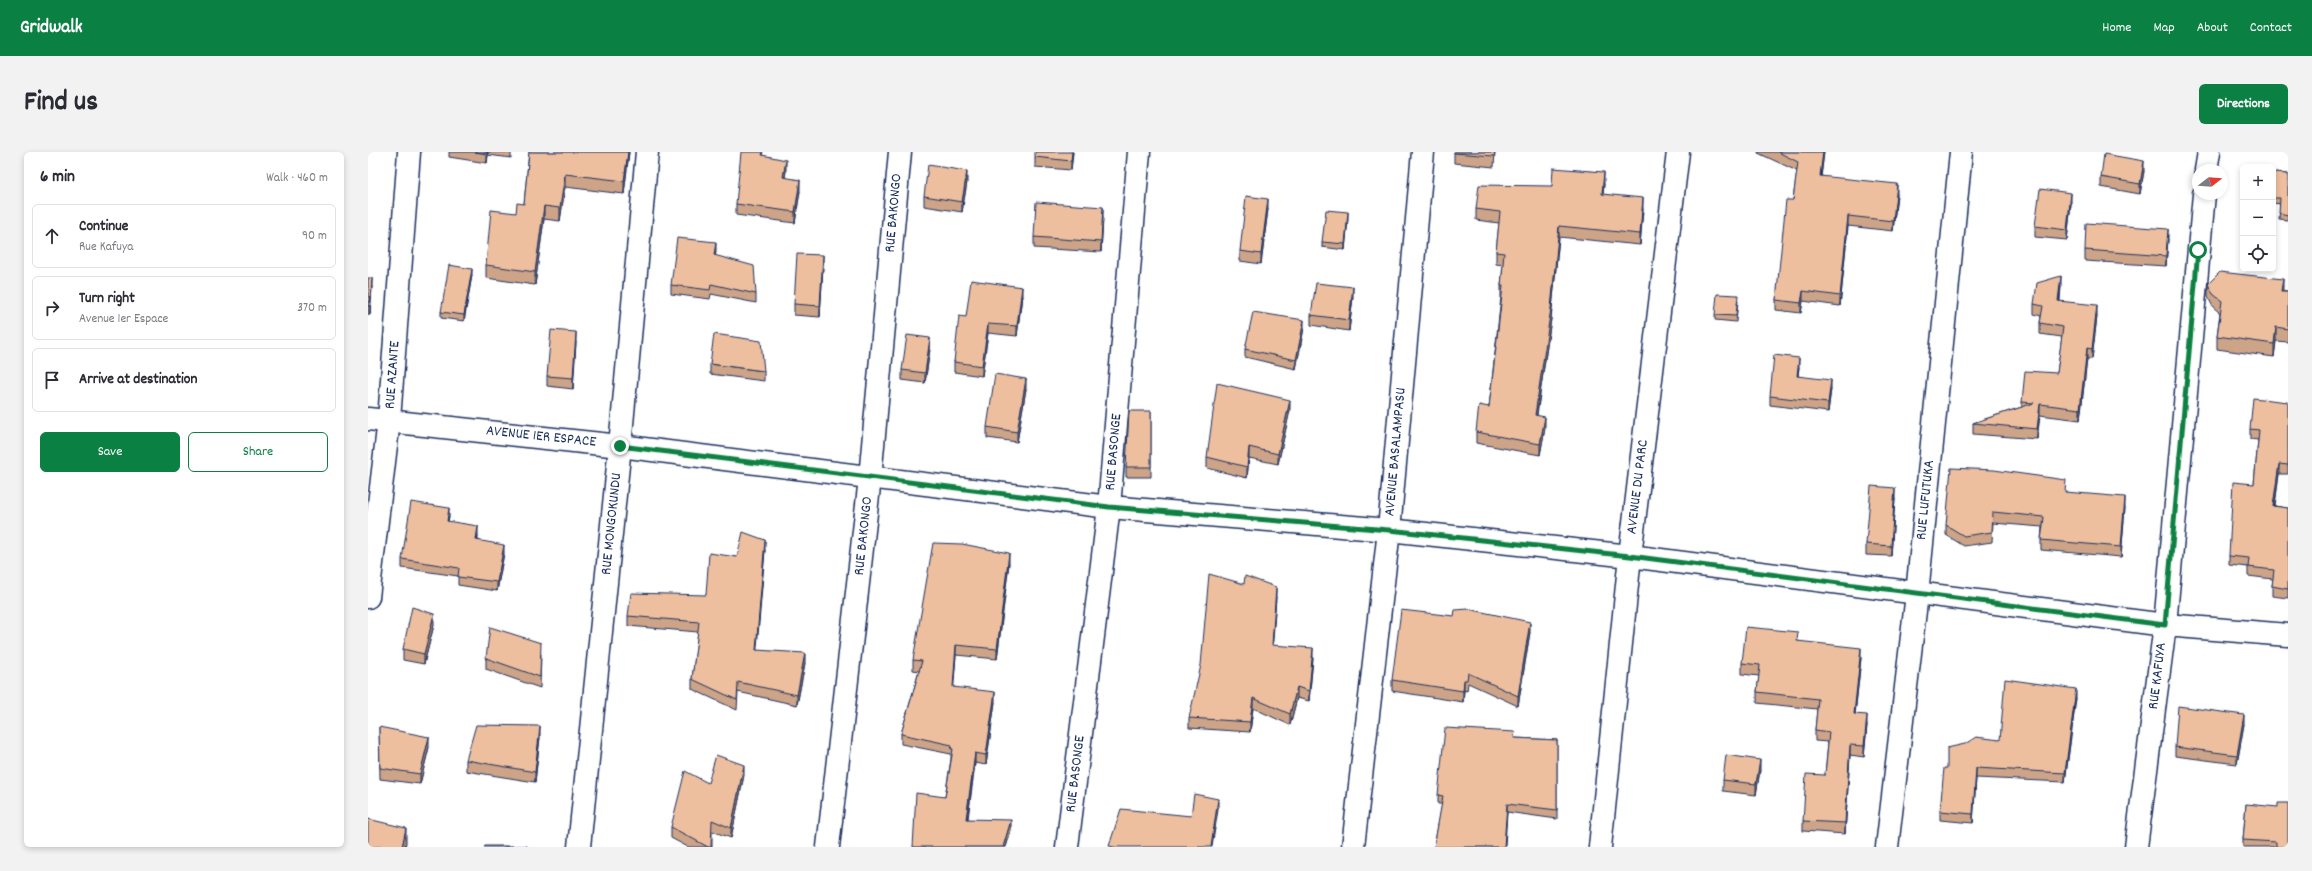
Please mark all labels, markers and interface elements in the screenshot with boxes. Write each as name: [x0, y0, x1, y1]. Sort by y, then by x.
text: Gridwalk: [20, 15, 83, 42]
text: Home: [2102, 18, 2131, 38]
text: Map: [2153, 18, 2175, 38]
text: About: [2197, 18, 2228, 38]
text: Contact: [2250, 18, 2292, 38]
text: Find us: [24, 84, 98, 124]
button: Directions: [2199, 84, 2288, 124]
north arrow: [2192, 164, 2228, 200]
map controls: [2240, 164, 2276, 272]
button: +: [2240, 164, 2276, 200]
text: 6 min: [40, 166, 75, 190]
text: Walk · 460 m: [266, 169, 328, 188]
street label: RUE BAKONGO: [880, 173, 908, 253]
button: −: [2240, 200, 2276, 236]
text: Continue: [79, 216, 128, 238]
icon: ahead: [41, 225, 63, 247]
text: 90 m: [302, 227, 327, 246]
button: locate: [2240, 236, 2276, 272]
text: Rue Kafuya: [79, 238, 133, 257]
route start: [2189, 241, 2207, 259]
text: Turn right: [79, 288, 135, 310]
icon: right: [41, 297, 63, 319]
text: 370 m: [297, 299, 327, 318]
text: Avenue 1er Espace: [79, 310, 168, 329]
street label: RUE AZANTE: [380, 340, 406, 410]
icon: arrive: [41, 369, 63, 391]
text: Arrive at destination: [79, 369, 197, 391]
street label: AVENUE BASALAMPASU: [1379, 387, 1413, 517]
street label: RUE BASONGE: [1100, 412, 1128, 491]
street label: AVENUE 1ER ESPACE: [485, 420, 597, 454]
button: Save: [40, 432, 180, 472]
button: Share: [188, 432, 328, 472]
route end: [611, 437, 629, 455]
street label: AVENUE DU PARC: [1621, 438, 1655, 536]
street label: RUE LUFUTUKA: [1911, 459, 1941, 541]
street label: RUE MONGOKUNDU: [596, 472, 628, 576]
street label: RUE BAKONGO: [849, 495, 879, 577]
street label: RUE KAFUYA: [2143, 641, 2173, 711]
street label: RUE BASONGE: [1060, 734, 1092, 814]

